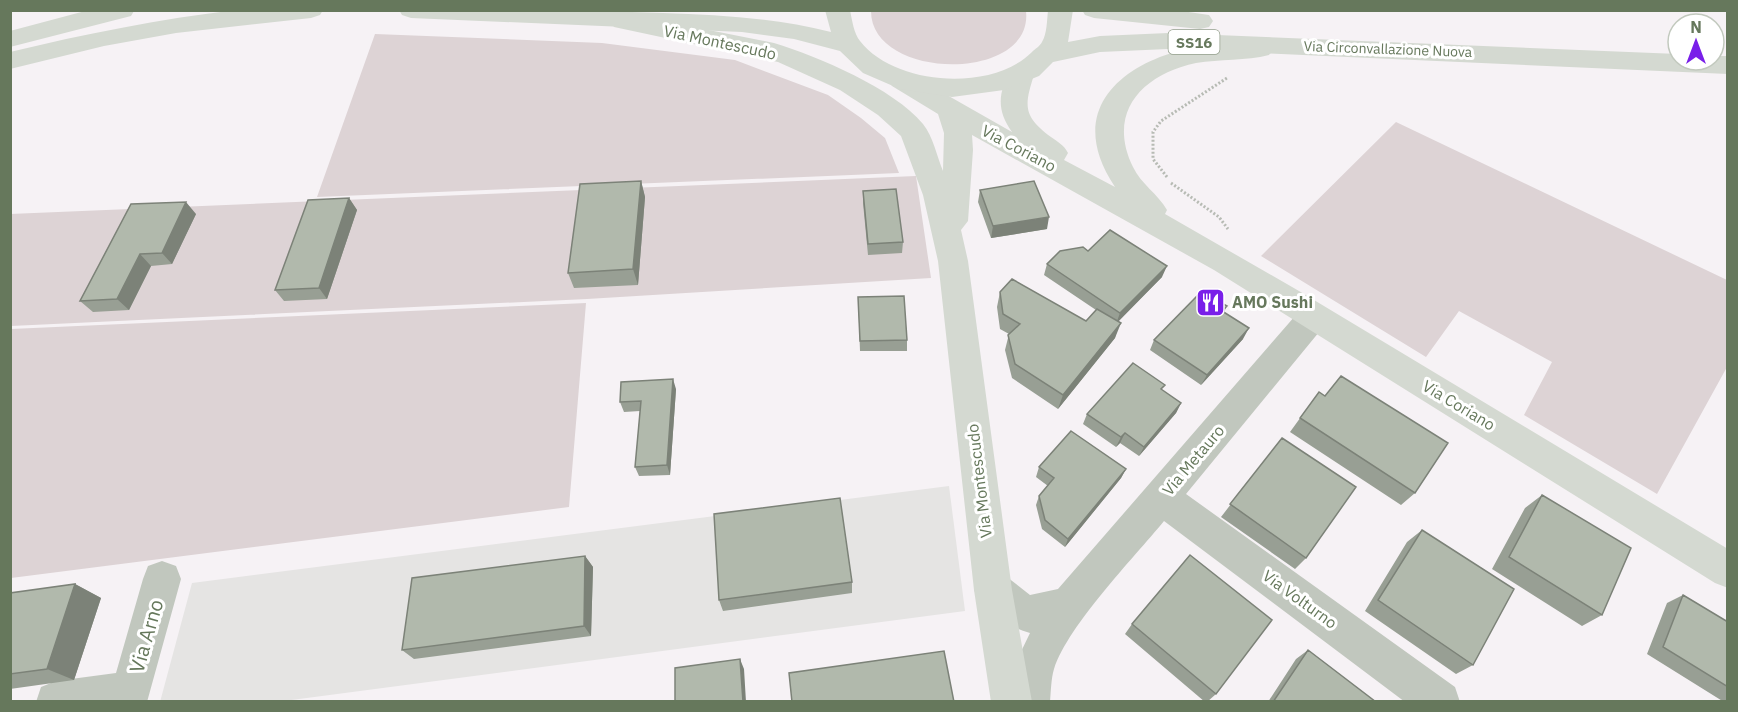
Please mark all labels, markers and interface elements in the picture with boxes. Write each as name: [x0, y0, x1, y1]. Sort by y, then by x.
north arrow: [1666, 12, 1726, 72]
text: N: [1690, 17, 1702, 37]
street label: Via Montescudo: [662, 20, 778, 64]
road number: SS16: [1168, 30, 1220, 54]
street label: Via Circonvallazione Nuova: [1303, 37, 1473, 61]
street label: Via Coriano: [978, 120, 1060, 176]
restaurant icon: AMO Sushi: [1195, 286, 1227, 318]
place label: AMO Sushi: [1232, 292, 1313, 312]
street label: Via Coriano: [1419, 375, 1499, 435]
street label: Via Metauro: [1158, 421, 1228, 499]
street label: Via Montescudo: [962, 423, 996, 539]
street label: Via Volturno: [1259, 565, 1341, 633]
street label: Via Arno: [123, 596, 169, 676]

